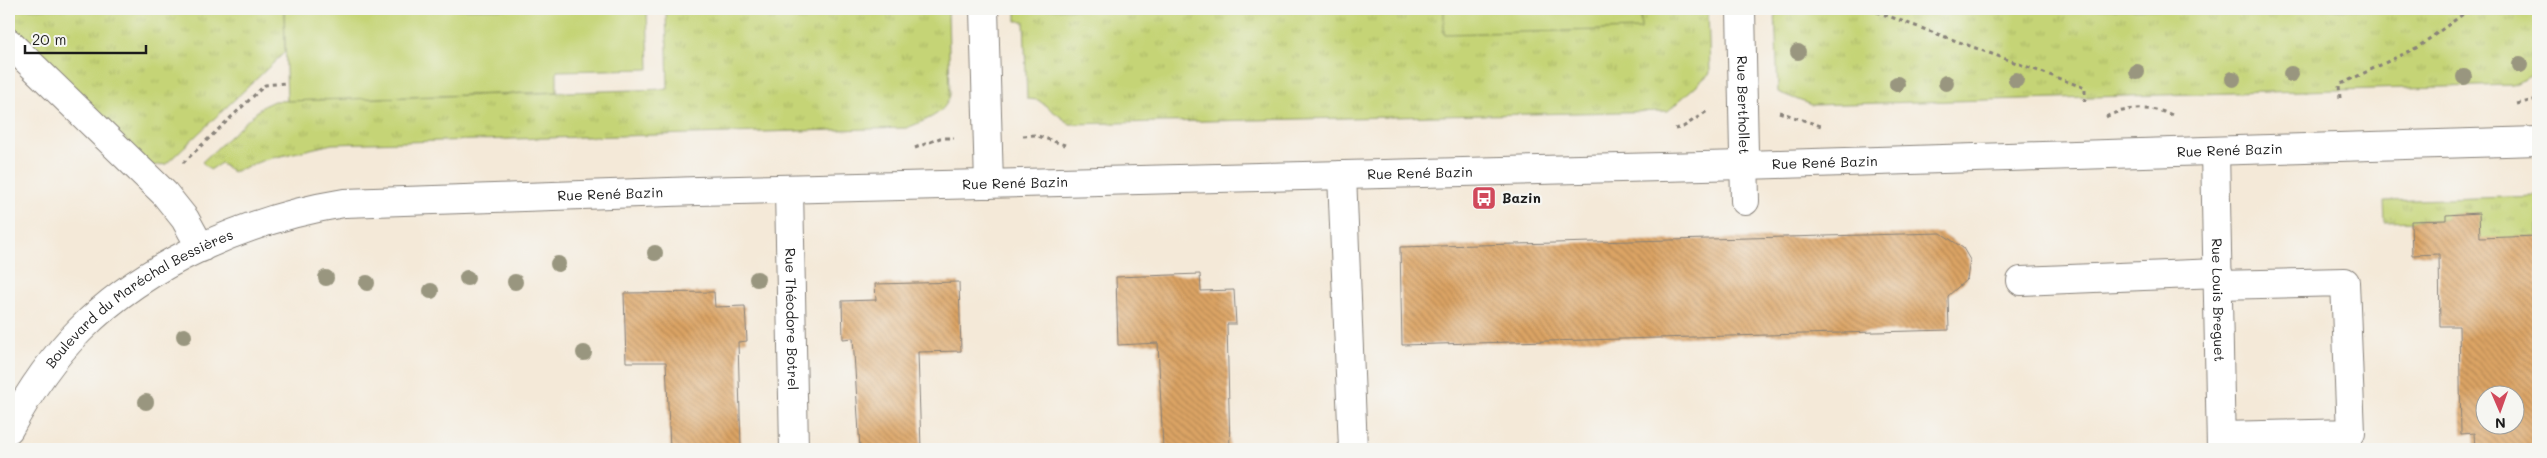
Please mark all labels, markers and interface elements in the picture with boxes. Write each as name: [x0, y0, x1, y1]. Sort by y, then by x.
scale bar: [25, 22, 146, 54]
text: 20 m: [32, 29, 66, 49]
street label: Rue Berthollet: [1733, 56, 1754, 154]
street label: Rue René Bazin: [2176, 139, 2283, 161]
street label: Rue René Bazin: [1772, 151, 1878, 173]
street label: Rue René Bazin: [1367, 162, 1473, 183]
street label: Rue René Bazin: [962, 172, 1068, 193]
street label: Rue René Bazin: [557, 182, 663, 205]
bus stop icon: Bazin: [1471, 185, 1497, 211]
place label: Bazin: [1502, 188, 1541, 207]
street label: Boulevard du Maréchal Bessières: [41, 224, 236, 372]
street label: Rue Louis Breguet: [2208, 238, 2229, 362]
street label: Rue Théodore Botrel: [781, 248, 803, 390]
north arrow: [2474, 386, 2524, 436]
text: N: [2495, 414, 2506, 433]

